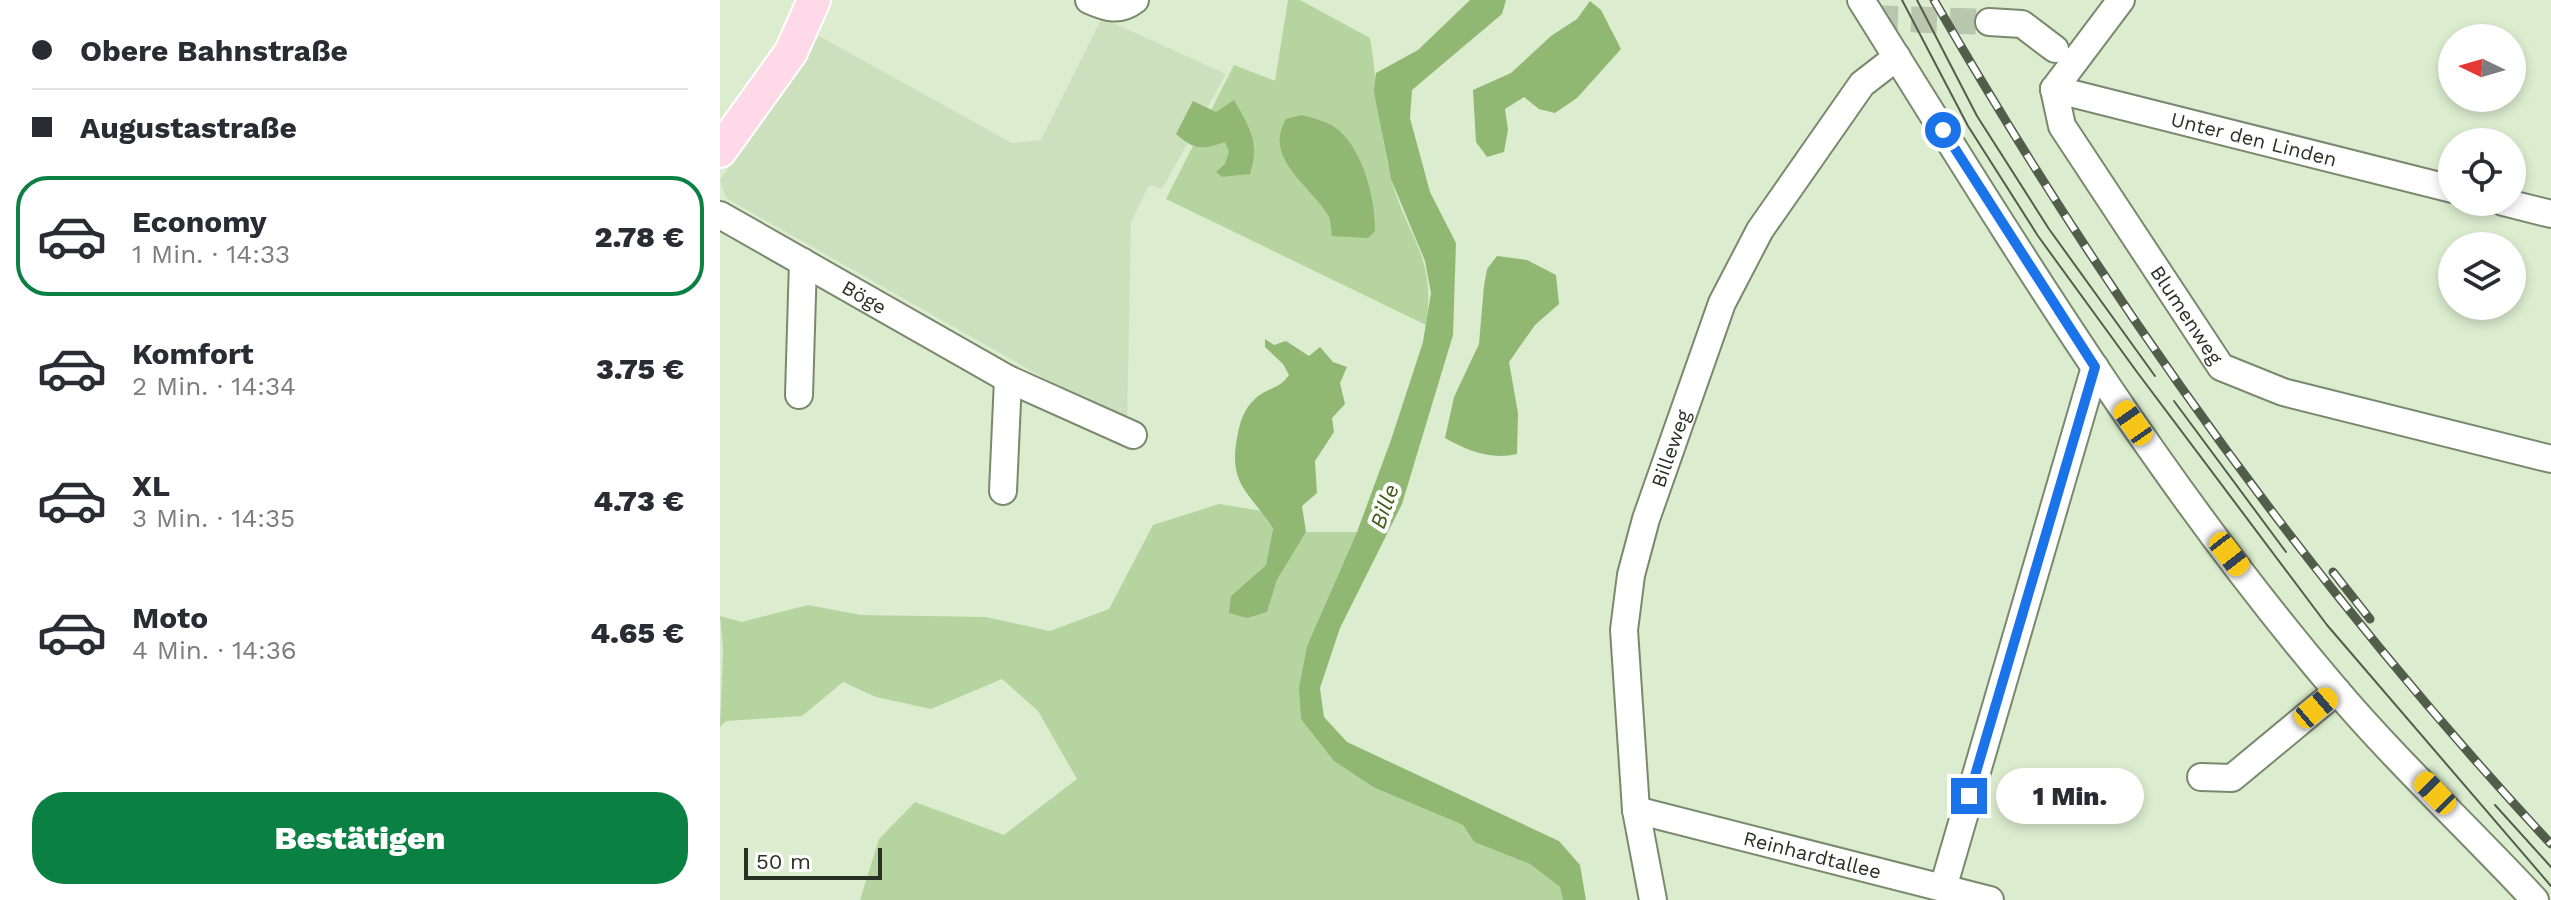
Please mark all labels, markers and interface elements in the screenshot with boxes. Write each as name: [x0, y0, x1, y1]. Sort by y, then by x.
north arrow: [2438, 24, 2526, 112]
map controls: [2438, 24, 2526, 320]
text: Obere Bahnstraße: [80, 33, 348, 68]
street label: Unter den Linden: [2168, 107, 2339, 172]
text: Augustastraße: [80, 110, 297, 145]
route start: [1925, 112, 1961, 148]
button: locate: [2438, 128, 2526, 216]
icon: car: [36, 200, 108, 272]
text: Economy: [132, 204, 267, 239]
text: 2.78 €: [595, 219, 684, 254]
button: layers: [2438, 232, 2526, 320]
text: 1 Min. · 14:33: [132, 239, 290, 269]
street label: Blumenweg: [2145, 261, 2228, 369]
street label: Böge: [838, 275, 891, 319]
icon: car: [36, 332, 108, 404]
text: Komfort: [132, 336, 254, 371]
text: 3.75 €: [596, 351, 684, 386]
text: 2 Min. · 14:34: [132, 371, 296, 401]
car: [2109, 396, 2157, 450]
street label: Billeweg: [1646, 406, 1696, 491]
icon: car: [36, 464, 108, 536]
text: XL: [132, 468, 170, 503]
water label: Bille: [1365, 480, 1404, 532]
text: 4.73 €: [593, 483, 684, 518]
text: 3 Min. · 14:35: [132, 503, 295, 533]
car: [2205, 528, 2253, 580]
icon: car: [36, 596, 108, 668]
text: Moto: [132, 600, 208, 635]
text: 4.65 €: [590, 615, 684, 650]
text: 4 Min. · 14:36: [132, 635, 297, 665]
car: [2290, 683, 2342, 733]
car: [2410, 767, 2460, 819]
callout: 1 Min.: [1997, 768, 2145, 824]
route end: [1951, 778, 1987, 814]
text: 1 Min.: [2033, 781, 2107, 811]
button: Bestätigen: [32, 792, 688, 884]
street label: Reinhardtallee: [1741, 826, 1884, 884]
scale bar: [744, 844, 882, 880]
text: 50 m: [756, 849, 811, 874]

